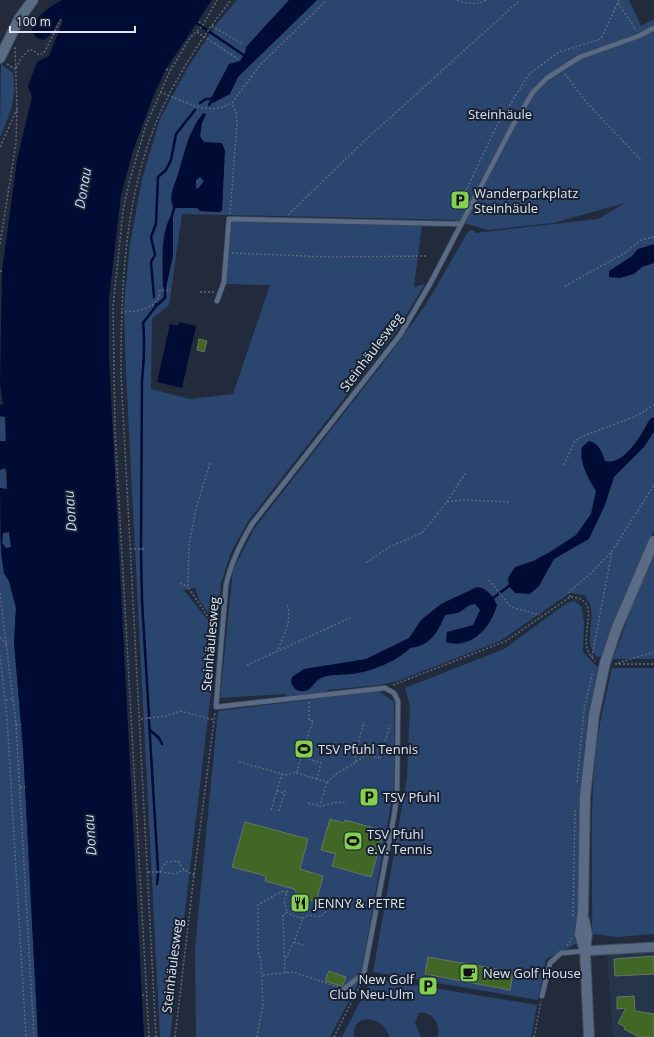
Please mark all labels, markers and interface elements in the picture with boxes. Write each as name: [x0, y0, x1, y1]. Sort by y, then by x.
scale bar: [10, 8, 135, 34]
text: 100 m: [16, 13, 51, 30]
park label: Steinhäule: [468, 105, 532, 123]
water label: Donau: [70, 166, 95, 210]
place label: Wanderparkplatz Steinhäule: [474, 184, 578, 217]
parking icon: Wanderparkplatz Steinhäule: [449, 189, 471, 211]
street label: Steinhäulesweg: [335, 309, 407, 395]
water label: Donau: [59, 490, 80, 532]
street label: Steinhäulesweg: [197, 596, 223, 692]
sports icon: TSV Pfuhl Tennis: [293, 738, 315, 760]
place label: TSV Pfuhl Tennis: [318, 740, 418, 758]
parking icon: TSV Pfuhl: [358, 786, 380, 808]
place label: TSV Pfuhl: [383, 788, 440, 806]
water label: Donau: [79, 814, 100, 856]
place label: TSV Pfuhl e.V. Tennis: [367, 825, 432, 858]
sports icon: TSV Pfuhl e.V. Tennis: [342, 830, 364, 852]
restaurant icon: JENNY & PETRE: [289, 892, 311, 914]
place label: JENNY & PETRE: [312, 894, 405, 912]
street label: Steinhäulesweg: [157, 918, 187, 1014]
cafe icon: New Golf House: [458, 962, 480, 984]
place label: New Golf House: [483, 964, 581, 982]
place label: New Golf Club Neu-Ulm: [329, 970, 415, 1003]
parking icon: New Golf Club Neu-Ulm: [417, 975, 439, 997]

